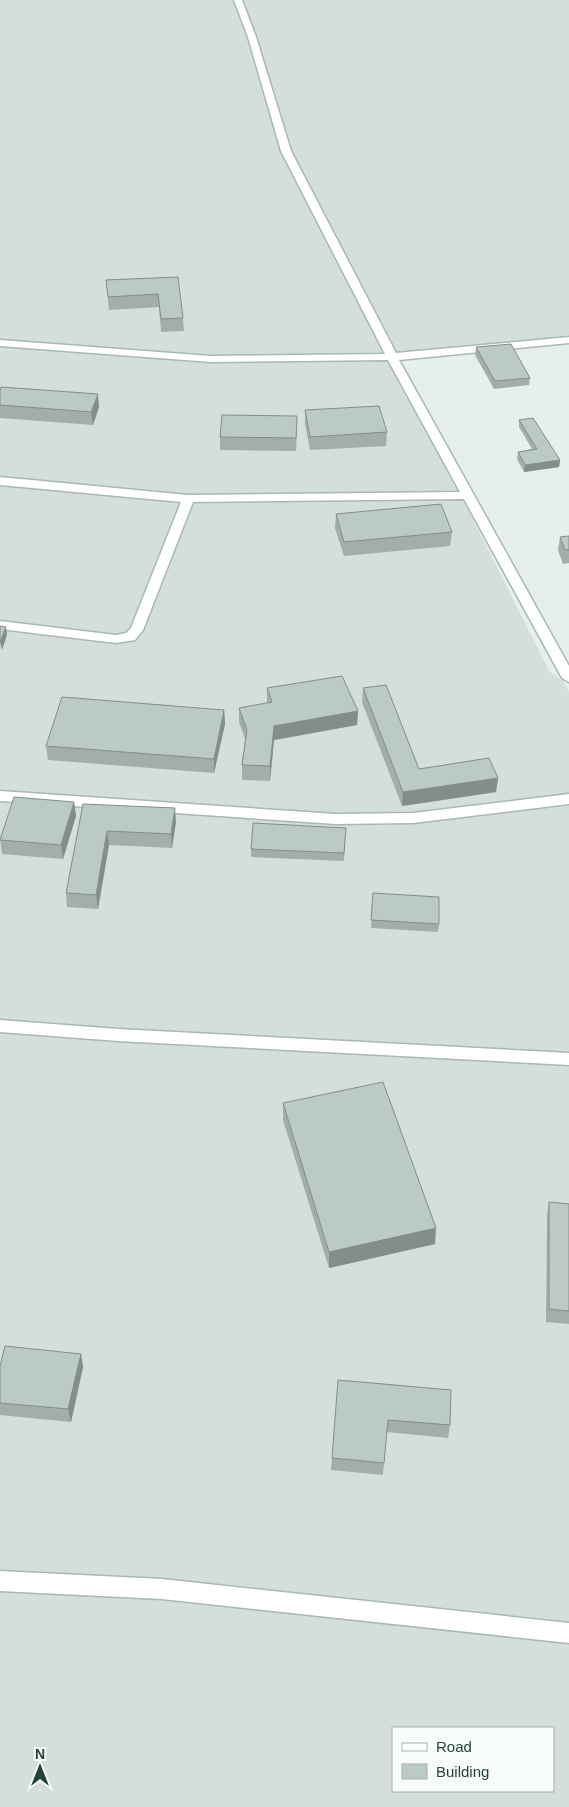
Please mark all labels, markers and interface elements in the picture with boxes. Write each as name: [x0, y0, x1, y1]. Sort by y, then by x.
legend: [392, 1727, 554, 1792]
text: Road: [436, 1738, 472, 1755]
north arrow: [15, 1742, 65, 1792]
text: N: [35, 1746, 45, 1762]
text: Building: [436, 1763, 489, 1780]

